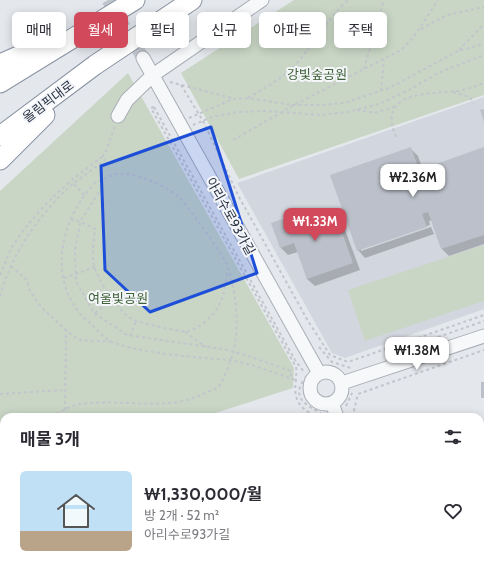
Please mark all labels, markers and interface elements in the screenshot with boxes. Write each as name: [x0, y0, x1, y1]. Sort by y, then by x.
chip: 매매: [12, 12, 66, 48]
chip: 월세: [74, 12, 128, 48]
chip: 필터: [136, 12, 189, 48]
chip: 신규: [197, 12, 251, 48]
chip: 아파트: [259, 12, 326, 48]
chip: 주택: [334, 12, 387, 48]
park label: 강빛숲공원: [287, 66, 347, 82]
street label: 올림픽대로: [19, 77, 77, 125]
pin: ₩2.36M: [380, 164, 446, 198]
text: ₩2.36M: [389, 169, 437, 185]
street label: 아리수로93가길: [203, 174, 259, 258]
pin: ₩1.33M: [282, 208, 348, 242]
text: ₩1.33M: [292, 213, 338, 229]
park label: 여울빛공원: [88, 290, 148, 306]
pin: ₩1.38M: [384, 337, 450, 371]
text: ₩1.38M: [394, 342, 440, 358]
icon: filters: [442, 426, 464, 448]
text: 매물 3개: [20, 429, 80, 449]
text: ₩1,330,000/월: [144, 484, 262, 504]
icon: home: [52, 487, 100, 535]
icon: heart: [442, 500, 464, 522]
text: 방 2개 · 52 m²: [144, 507, 219, 523]
text: 아리수로93가길: [144, 526, 230, 542]

